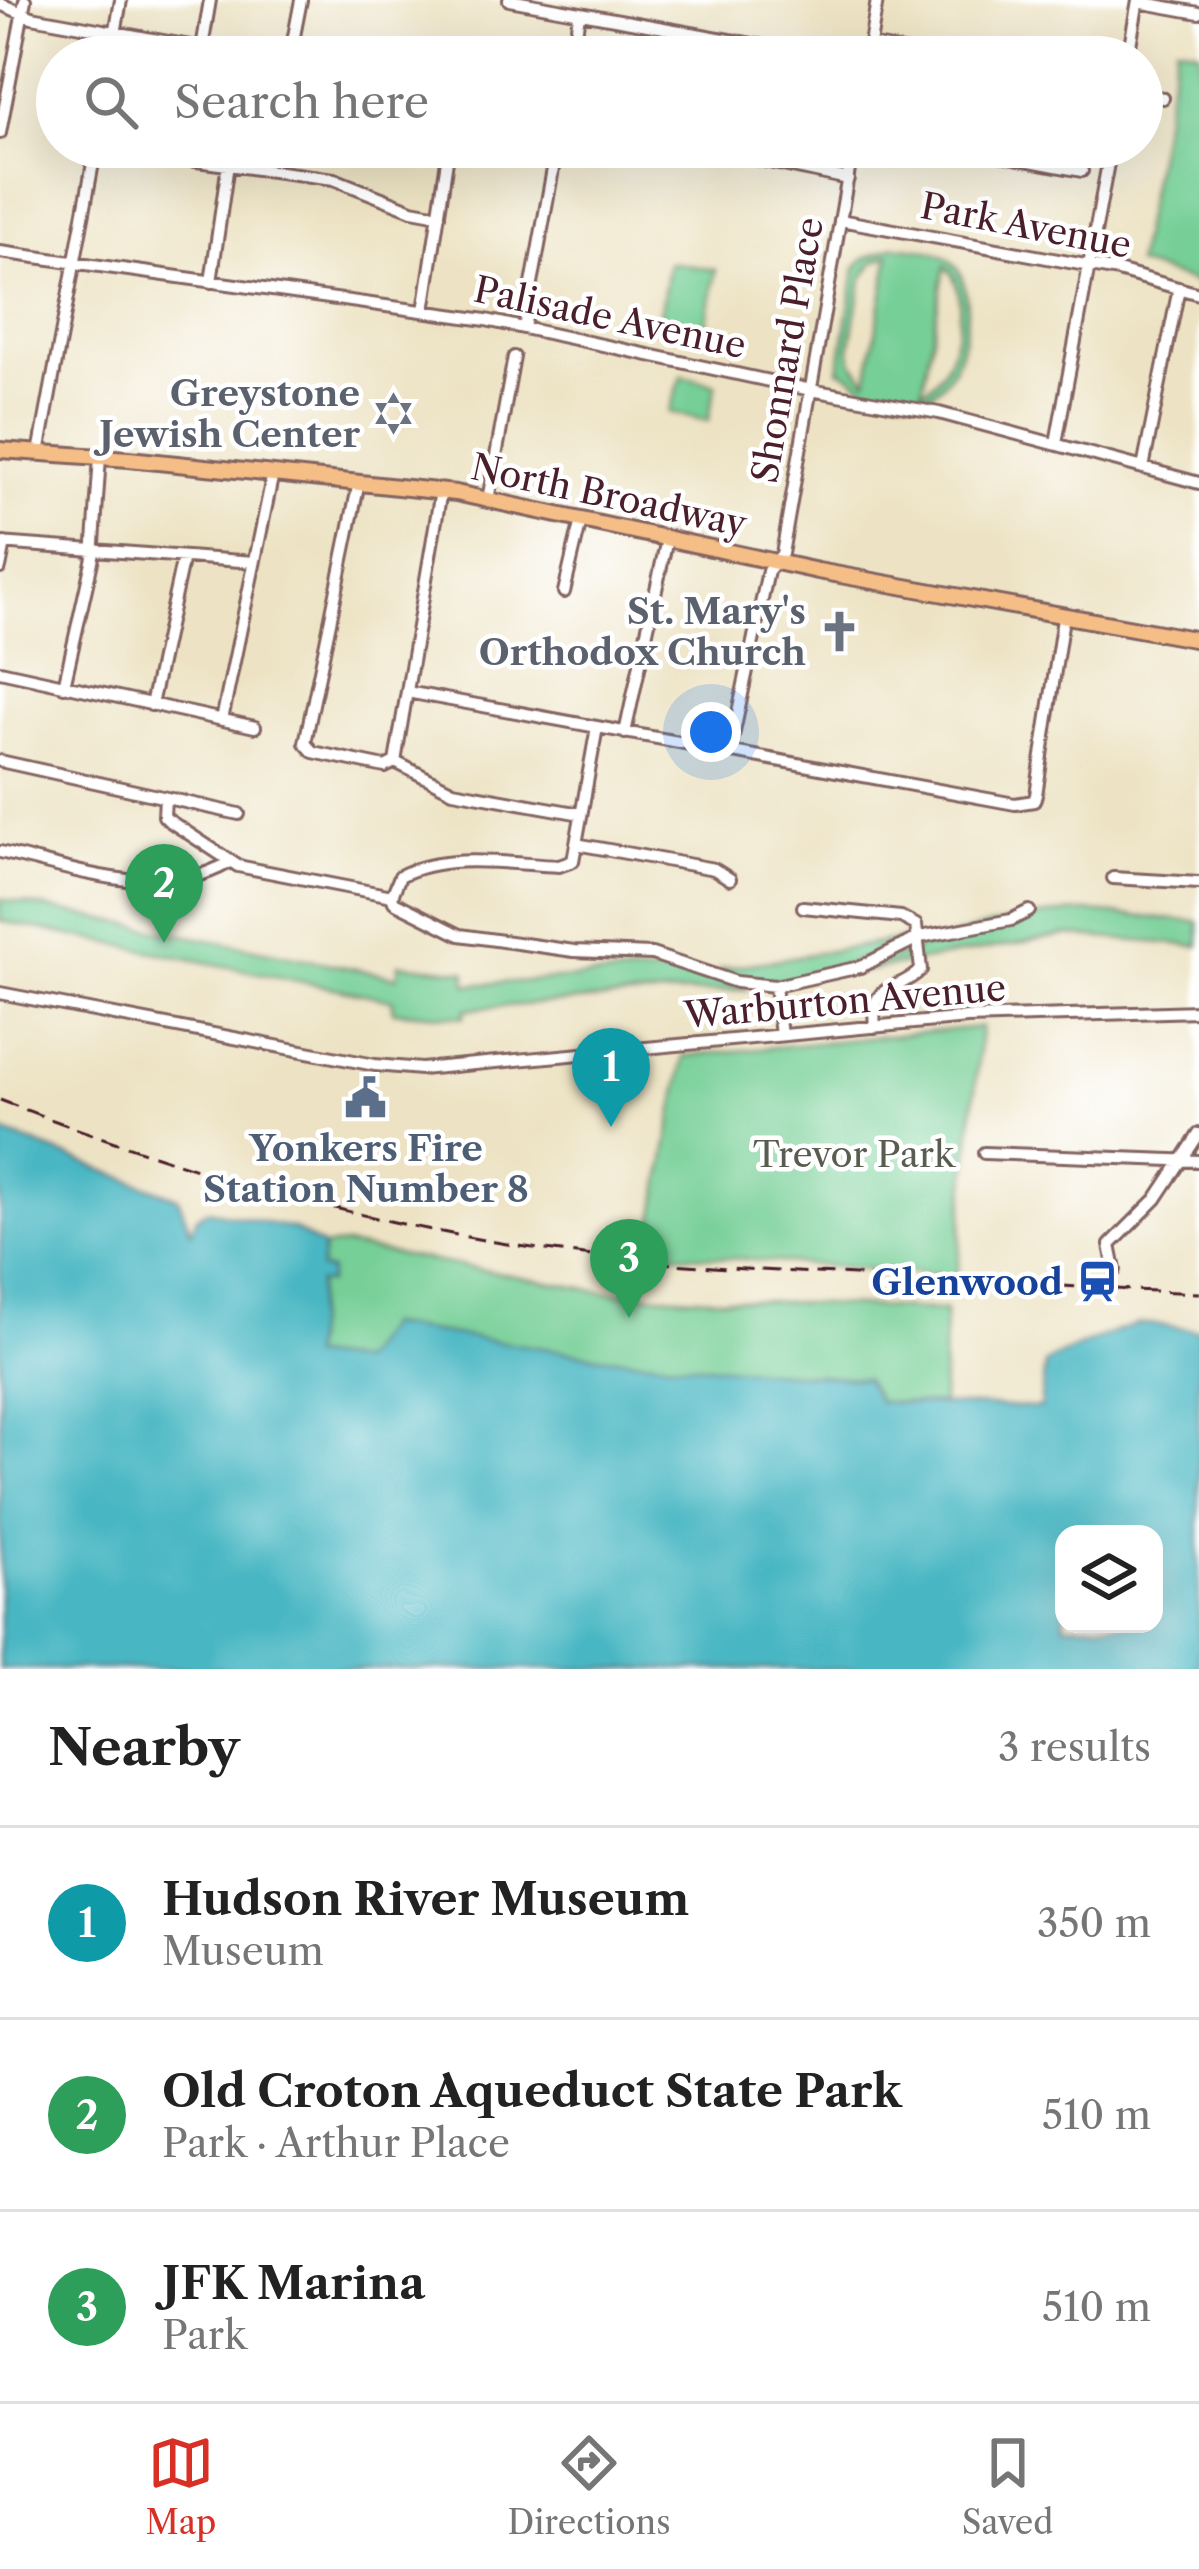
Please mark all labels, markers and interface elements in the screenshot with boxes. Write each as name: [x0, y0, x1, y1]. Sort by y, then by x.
search box: [36, 36, 1163, 168]
icon: search: [78, 69, 144, 135]
text: Search here: [174, 74, 429, 130]
street label: Park Avenue: [917, 183, 1135, 267]
street label: Shonnard Place: [742, 214, 832, 486]
street label: Palisade Avenue: [470, 267, 750, 367]
place label: Greystone Jewish Center: [93, 371, 360, 456]
synagogue icon: Greystone Jewish Center: [371, 391, 417, 437]
street label: North Broadway: [467, 444, 752, 546]
place label: St. Mary's Orthodox Church: [479, 589, 806, 674]
church icon: St. Mary's Orthodox Church: [817, 609, 863, 655]
your location: [681, 702, 741, 762]
pin: 2: [125, 844, 203, 943]
street label: Warburton Avenue: [681, 965, 1008, 1037]
pin: 1: [572, 1028, 650, 1127]
public building icon: Yonkers Fire Station Number 8: [343, 1075, 389, 1121]
place label: Yonkers Fire Station Number 8: [203, 1126, 529, 1211]
park label: Trevor Park: [753, 1132, 957, 1176]
pin: 3: [590, 1219, 668, 1318]
station icon: Glenwood: [1074, 1259, 1120, 1305]
place label: Glenwood: [871, 1260, 1063, 1304]
map controls: [1055, 1525, 1163, 1633]
button: layers: [1055, 1525, 1163, 1633]
text: Nearby: [48, 1716, 240, 1778]
text: 3 results: [998, 1723, 1151, 1771]
text: Hudson River Museum: [162, 1871, 689, 1927]
text: 1: [78, 1899, 96, 1947]
text: 350 m: [1037, 1899, 1151, 1947]
text: Museum: [162, 1927, 324, 1975]
text: Old Croton Aqueduct State Park: [162, 2063, 902, 2119]
text: 2: [75, 2091, 99, 2139]
text: 510 m: [1042, 2091, 1151, 2139]
text: Park · Arthur Place: [162, 2119, 510, 2167]
text: JFK Marina: [162, 2255, 425, 2311]
text: 3: [76, 2283, 98, 2331]
text: 510 m: [1042, 2283, 1151, 2331]
text: Park: [162, 2311, 247, 2359]
tab: Map: [146, 2430, 216, 2543]
tab: Directions: [508, 2430, 671, 2543]
tab: Saved: [962, 2430, 1053, 2543]

